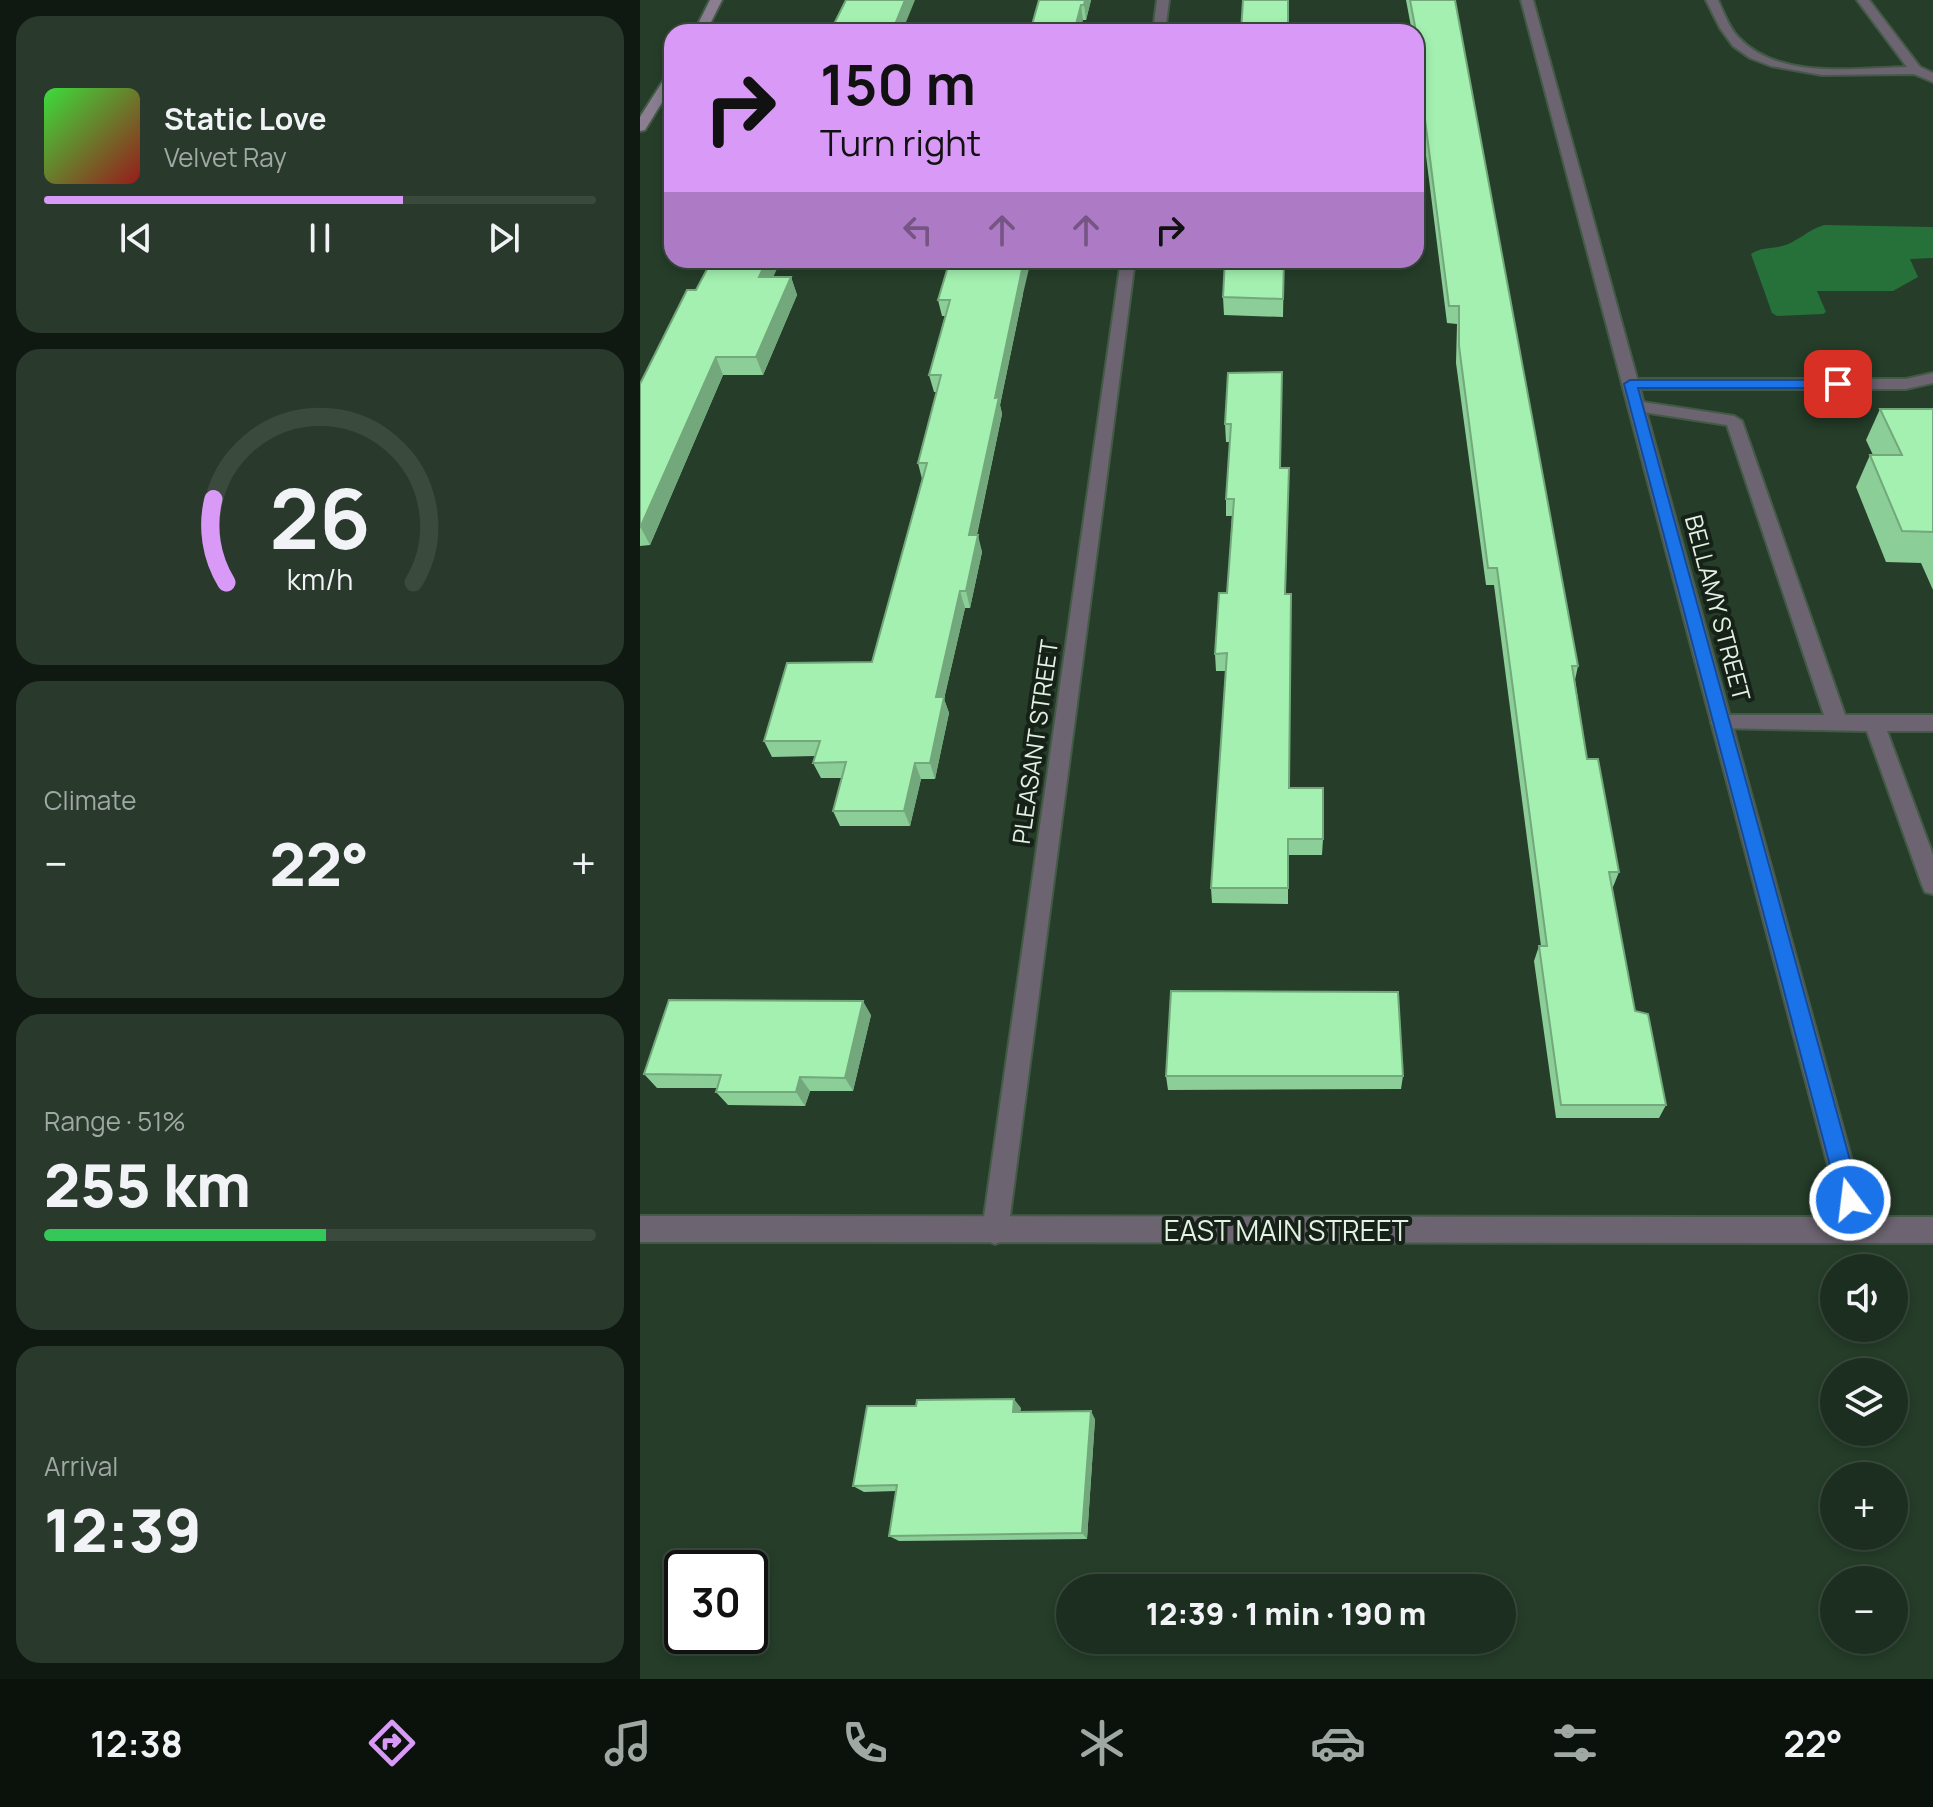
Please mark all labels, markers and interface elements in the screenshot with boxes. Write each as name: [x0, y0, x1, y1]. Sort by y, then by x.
text: 150 m: [820, 45, 976, 122]
icon: right: [688, 56, 792, 160]
text: Static Love: [164, 98, 327, 139]
text: Turn right: [820, 118, 981, 167]
text: Velvet Ray: [164, 139, 287, 175]
icon: left: [896, 208, 940, 252]
icon: ahead: [980, 208, 1024, 252]
icon: ahead: [1064, 208, 1108, 252]
icon: right: [1148, 208, 1192, 252]
icon: previous: [114, 216, 158, 260]
icon: pause: [298, 216, 342, 260]
icon: next: [482, 216, 526, 260]
pin: [1804, 350, 1872, 418]
icon: arrive: [1816, 362, 1860, 406]
text: 26: [269, 459, 371, 573]
street label: BELLAMY STREET: [1678, 511, 1759, 705]
text: km/h: [287, 560, 353, 599]
street label: PLEASANT STREET: [1004, 637, 1065, 846]
text: Climate: [44, 782, 136, 818]
text: 22°: [269, 822, 369, 904]
text: −: [44, 833, 68, 893]
text: +: [571, 833, 596, 893]
text: Range · 51%: [44, 1103, 186, 1139]
text: 255 km: [44, 1143, 251, 1225]
position arrow: [1808, 1158, 1892, 1242]
street label: EAST MAIN STREET: [1164, 1211, 1409, 1249]
map controls: [1820, 1254, 1908, 1654]
button: sound: [1820, 1254, 1908, 1342]
button: layers: [1820, 1358, 1908, 1446]
text: Arrival: [44, 1448, 118, 1484]
button: +: [1820, 1462, 1908, 1550]
text: 12:39: [44, 1488, 202, 1570]
speed limit sign: 30: [664, 1550, 768, 1654]
button: −: [1820, 1566, 1908, 1654]
text: 12:39 · 1 min · 190 m: [1146, 1593, 1426, 1634]
icon: directions: [364, 1715, 420, 1771]
icon: music: [600, 1715, 656, 1771]
icon: phone: [837, 1715, 893, 1771]
icon: climate: [1074, 1715, 1130, 1771]
icon: car: [1310, 1715, 1366, 1771]
icon: filters: [1547, 1715, 1603, 1771]
text: 12:38: [90, 1719, 183, 1768]
text: 22°: [1784, 1719, 1843, 1768]

